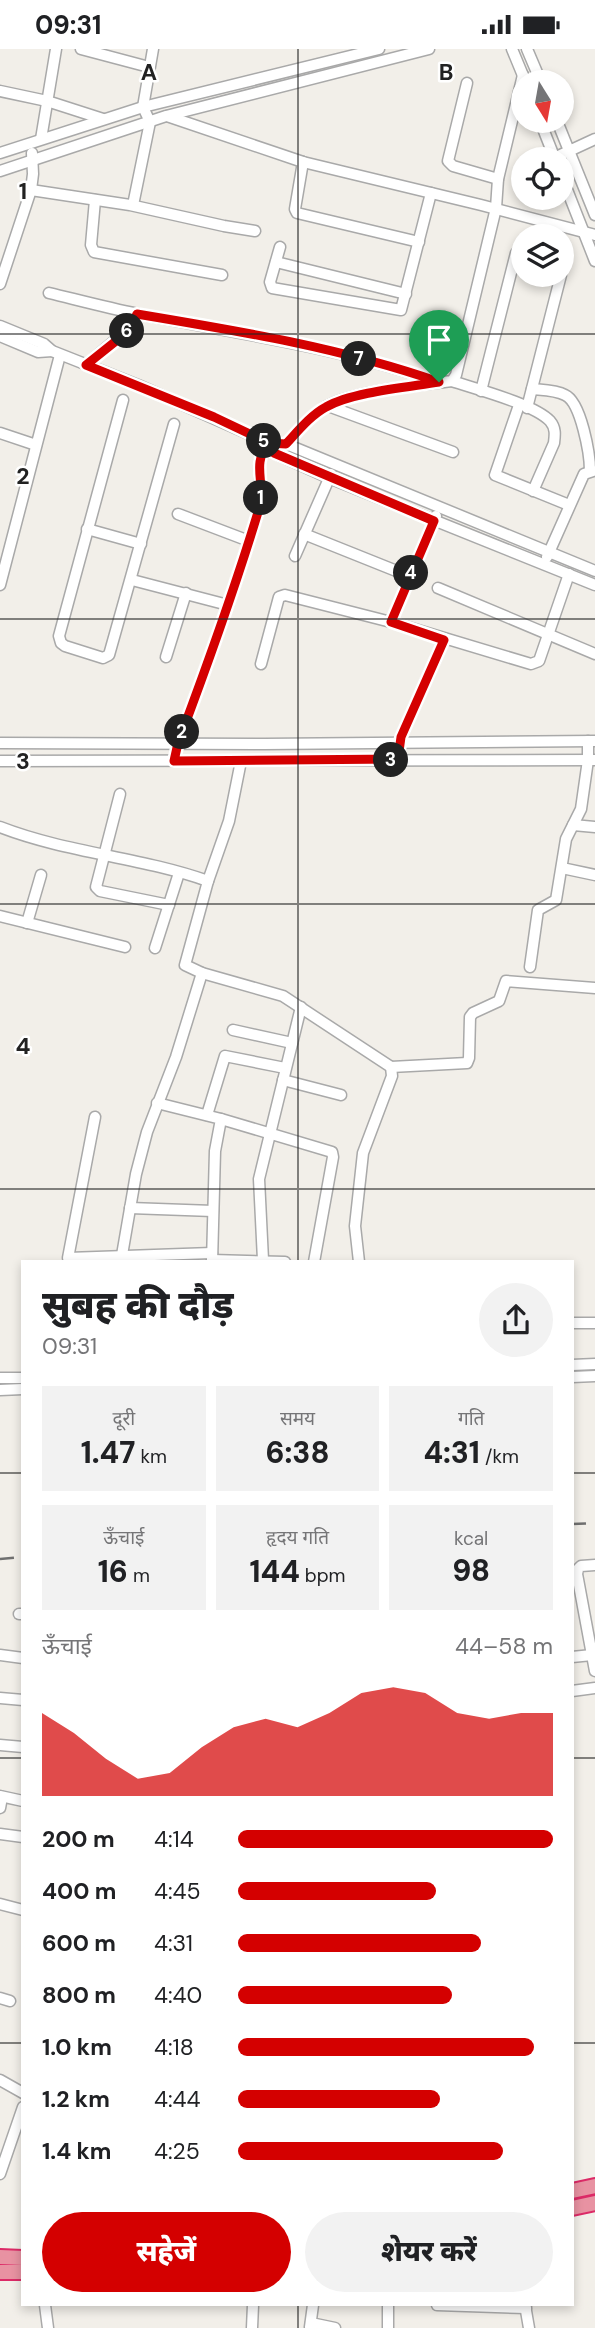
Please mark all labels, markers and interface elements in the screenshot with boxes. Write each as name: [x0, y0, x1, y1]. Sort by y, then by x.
text: 09:31: [35, 8, 101, 42]
text: A: [141, 57, 157, 87]
text: B: [439, 57, 453, 87]
north arrow: [511, 70, 574, 133]
map controls: [511, 70, 574, 287]
button: locate: [511, 147, 574, 210]
text: 1: [19, 176, 27, 206]
button: layers: [511, 224, 574, 287]
pin: [409, 310, 469, 382]
pin: 6: [110, 313, 144, 349]
text: 6: [120, 318, 133, 343]
icon: arrive: [420, 321, 458, 359]
pin: 7: [342, 341, 376, 377]
text: 7: [353, 346, 364, 371]
pin: 5: [246, 423, 282, 459]
text: 5: [258, 428, 269, 453]
text: 2: [16, 461, 30, 491]
pin: 1: [244, 481, 278, 515]
text: 1: [257, 485, 264, 510]
pin: 4: [394, 555, 428, 591]
text: 4: [404, 560, 417, 585]
pin: 2: [164, 715, 200, 749]
text: 2: [176, 719, 187, 744]
pin: 3: [374, 743, 408, 777]
text: 3: [16, 746, 30, 776]
text: 3: [385, 747, 396, 772]
text: 4: [16, 1031, 31, 1061]
text: सुबह की दौड़: [42, 1280, 234, 1330]
button: share: [479, 1283, 553, 1357]
text: 09:31: [42, 1331, 97, 1361]
text: दूरी: [112, 1406, 135, 1431]
text: समय: [280, 1406, 315, 1431]
text: गति: [458, 1406, 484, 1431]
text: 1.47: [81, 1433, 135, 1472]
text: 6:38: [265, 1433, 330, 1472]
text: 4:31: [423, 1433, 480, 1472]
text: km: [135, 1444, 167, 1469]
text: /km: [480, 1444, 519, 1469]
text: ऊँचाई: [103, 1525, 144, 1550]
text: हृदय गति: [266, 1525, 329, 1550]
text: kcal: [454, 1526, 488, 1551]
text: 98: [452, 1551, 490, 1590]
text: 16: [98, 1552, 128, 1591]
text: 144: [249, 1552, 300, 1591]
text: m: [128, 1563, 150, 1588]
text: bpm: [300, 1563, 346, 1588]
text: ऊँचाई: [42, 1631, 92, 1661]
text: 44–58 m: [455, 1631, 553, 1661]
text: 200 m: [42, 1824, 115, 1854]
text: 4:14: [154, 1824, 194, 1854]
text: 400 m: [42, 1876, 116, 1906]
text: 4:45: [154, 1876, 201, 1906]
text: 600 m: [42, 1928, 116, 1958]
text: 4:31: [154, 1928, 193, 1958]
text: 800 m: [42, 1980, 116, 2010]
text: 4:40: [154, 1980, 202, 2010]
text: 1.0 km: [42, 2032, 112, 2062]
text: 4:18: [154, 2032, 194, 2062]
text: 1.2 km: [42, 2084, 110, 2114]
text: 4:44: [154, 2084, 201, 2114]
text: 1.4 km: [42, 2136, 111, 2166]
text: 4:25: [154, 2136, 200, 2166]
button: सहेजें: [42, 2212, 291, 2292]
button: शेयर करें: [305, 2212, 553, 2292]

